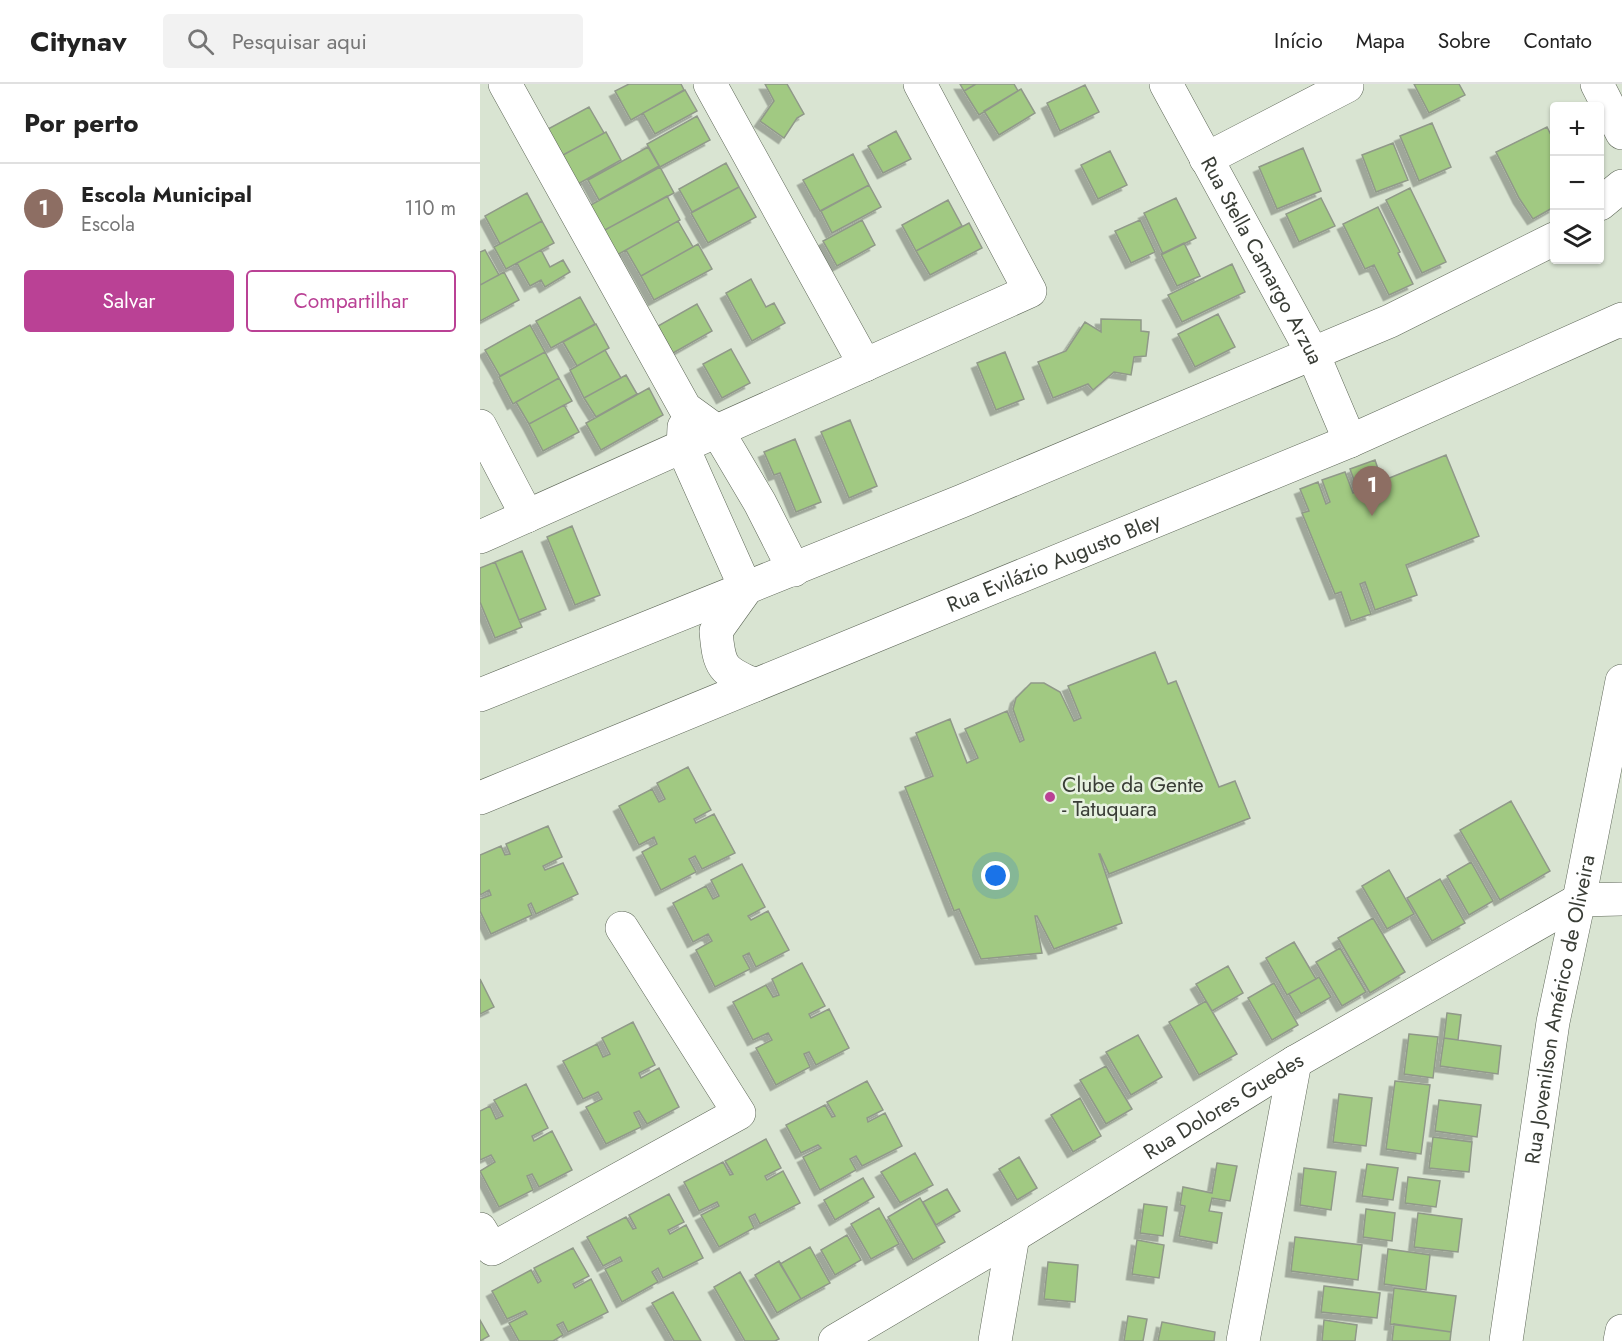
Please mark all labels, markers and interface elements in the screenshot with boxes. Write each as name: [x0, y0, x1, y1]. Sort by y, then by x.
search box: [163, 14, 583, 68]
text: Citynav: [30, 21, 127, 62]
icon: search: [184, 25, 217, 58]
text: Pesquisar aqui: [232, 25, 367, 57]
text: Início: [1274, 26, 1323, 56]
text: Mapa: [1356, 26, 1405, 56]
text: Sobre: [1438, 26, 1490, 56]
text: Contato: [1523, 26, 1592, 56]
map controls: [1550, 102, 1604, 264]
button: +: [1550, 102, 1604, 156]
text: Por perto: [24, 104, 138, 142]
street label: Rua Stella Camargo Arzua: [1193, 151, 1331, 369]
button: −: [1550, 156, 1604, 210]
text: Escola Municipal: [81, 178, 252, 210]
text: 1: [38, 194, 49, 223]
text: 110 m: [404, 194, 456, 223]
text: Escola: [81, 210, 135, 239]
button: layers: [1550, 210, 1604, 264]
button: Salvar: [24, 270, 234, 332]
button: Compartilhar: [246, 270, 456, 332]
pin: 1: [1352, 466, 1392, 516]
street label: Rua Evilázio Augusto Bley: [942, 505, 1166, 620]
place label: Clube da Gente - Tatuquara: [1062, 770, 1204, 824]
marker: Clube da Gente - Tatuquara: [1043, 790, 1057, 804]
street label: Rua Jovenilson Américo de Oliveira: [1517, 852, 1603, 1166]
your location: [981, 861, 1010, 890]
street label: Rua Dolores Guedes: [1138, 1045, 1309, 1167]

